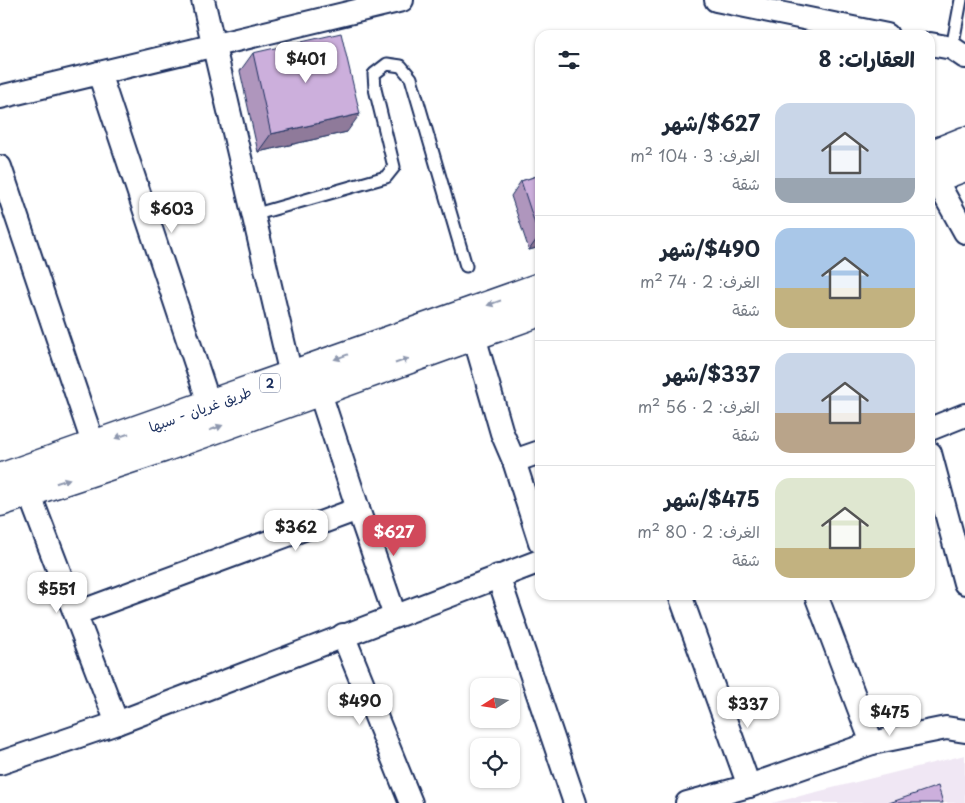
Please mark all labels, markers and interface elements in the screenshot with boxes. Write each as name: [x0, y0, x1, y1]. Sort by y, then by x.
pin: $401: [276, 42, 336, 84]
text: العقارات: 8: [819, 42, 915, 74]
text: $401: [286, 46, 326, 70]
icon: filters: [555, 46, 583, 74]
text: $627/شهر: [663, 106, 760, 138]
icon: home: [815, 123, 875, 183]
text: الغرف: 3 · 104 m²: [630, 143, 760, 167]
text: شقة: [732, 171, 760, 195]
pin: $603: [142, 192, 202, 234]
text: $603: [150, 196, 194, 220]
text: $490/شهر: [661, 232, 760, 264]
icon: home: [815, 248, 875, 308]
text: الغرف: 2 · 74 m²: [640, 269, 760, 293]
text: شقة: [732, 297, 760, 321]
one-way arrow: [486, 299, 501, 307]
one-way arrow: [333, 354, 348, 362]
one-way arrow: [395, 357, 410, 365]
text: $337/شهر: [664, 357, 760, 389]
road number: 2: [260, 373, 280, 392]
icon: home: [815, 373, 875, 433]
street label: طريق غريان - سبها: [146, 381, 254, 437]
text: الغرف: 2 · 56 m²: [638, 394, 760, 418]
text: شقة: [732, 422, 760, 446]
one-way arrow: [209, 424, 224, 431]
one-way arrow: [114, 432, 129, 440]
one-way arrow: [56, 477, 71, 485]
text: $475/شهر: [664, 482, 760, 514]
icon: home: [815, 498, 875, 558]
pin: $362: [266, 510, 326, 552]
text: $362: [275, 514, 317, 538]
pin: $627: [364, 514, 424, 557]
text: $627: [374, 519, 414, 543]
text: الغرف: 2 · 80 m²: [637, 519, 760, 543]
text: شقة: [732, 547, 760, 571]
pin: $551: [27, 572, 87, 614]
text: $551: [38, 576, 76, 600]
north arrow: [470, 678, 520, 728]
map controls: [470, 678, 520, 788]
pin: $490: [330, 684, 390, 726]
pin: $337: [718, 686, 778, 729]
text: $490: [339, 688, 381, 712]
text: $337: [728, 691, 768, 715]
pin: $475: [860, 694, 920, 737]
text: $475: [870, 699, 910, 723]
button: locate: [470, 738, 520, 788]

